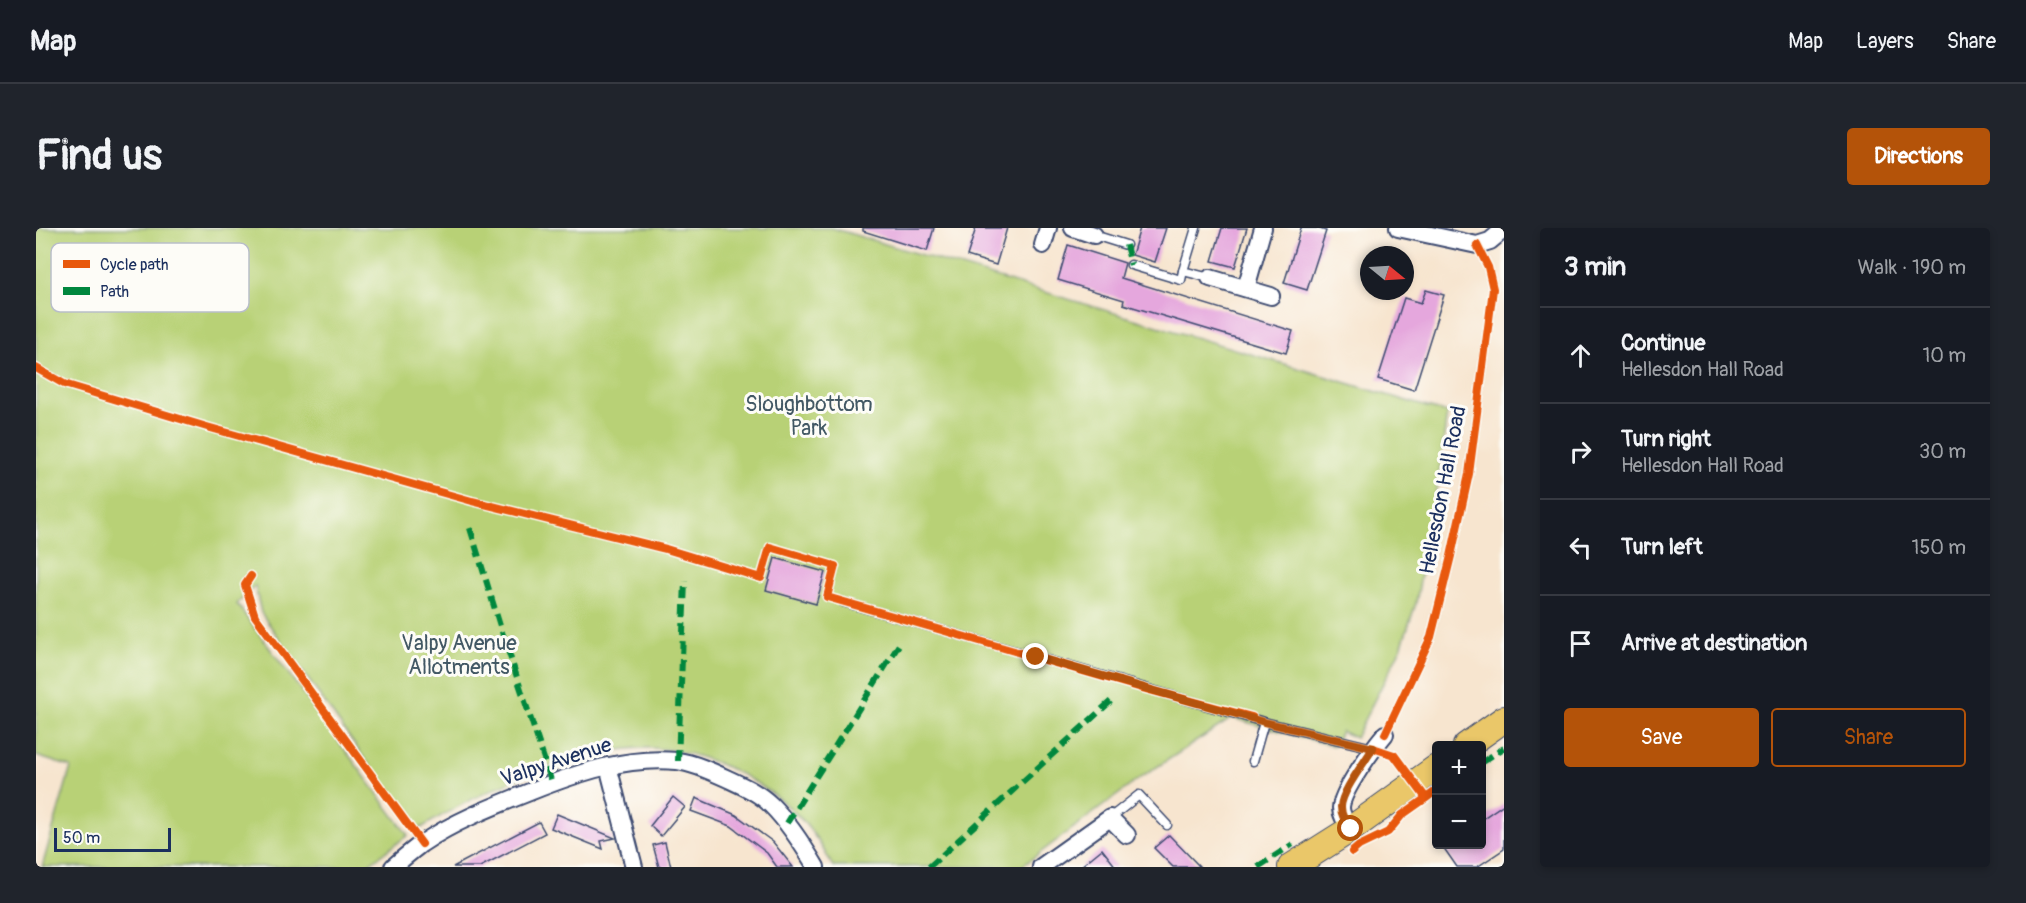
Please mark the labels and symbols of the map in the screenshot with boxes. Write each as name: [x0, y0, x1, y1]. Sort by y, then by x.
legend: [51, 243, 249, 312]
north arrow: [1360, 246, 1414, 300]
text: Cycle path: [100, 255, 168, 275]
text: Path: [100, 282, 129, 302]
park label: Sloughbottom Park: [745, 391, 873, 442]
street label: Hellesdon Hall Road: [1413, 403, 1473, 577]
park label: Valpy Avenue Allotments: [401, 630, 517, 681]
route end: [1022, 643, 1048, 669]
street label: Valpy Avenue: [497, 731, 616, 793]
route start: [1337, 815, 1363, 841]
scale bar: [54, 825, 171, 852]

